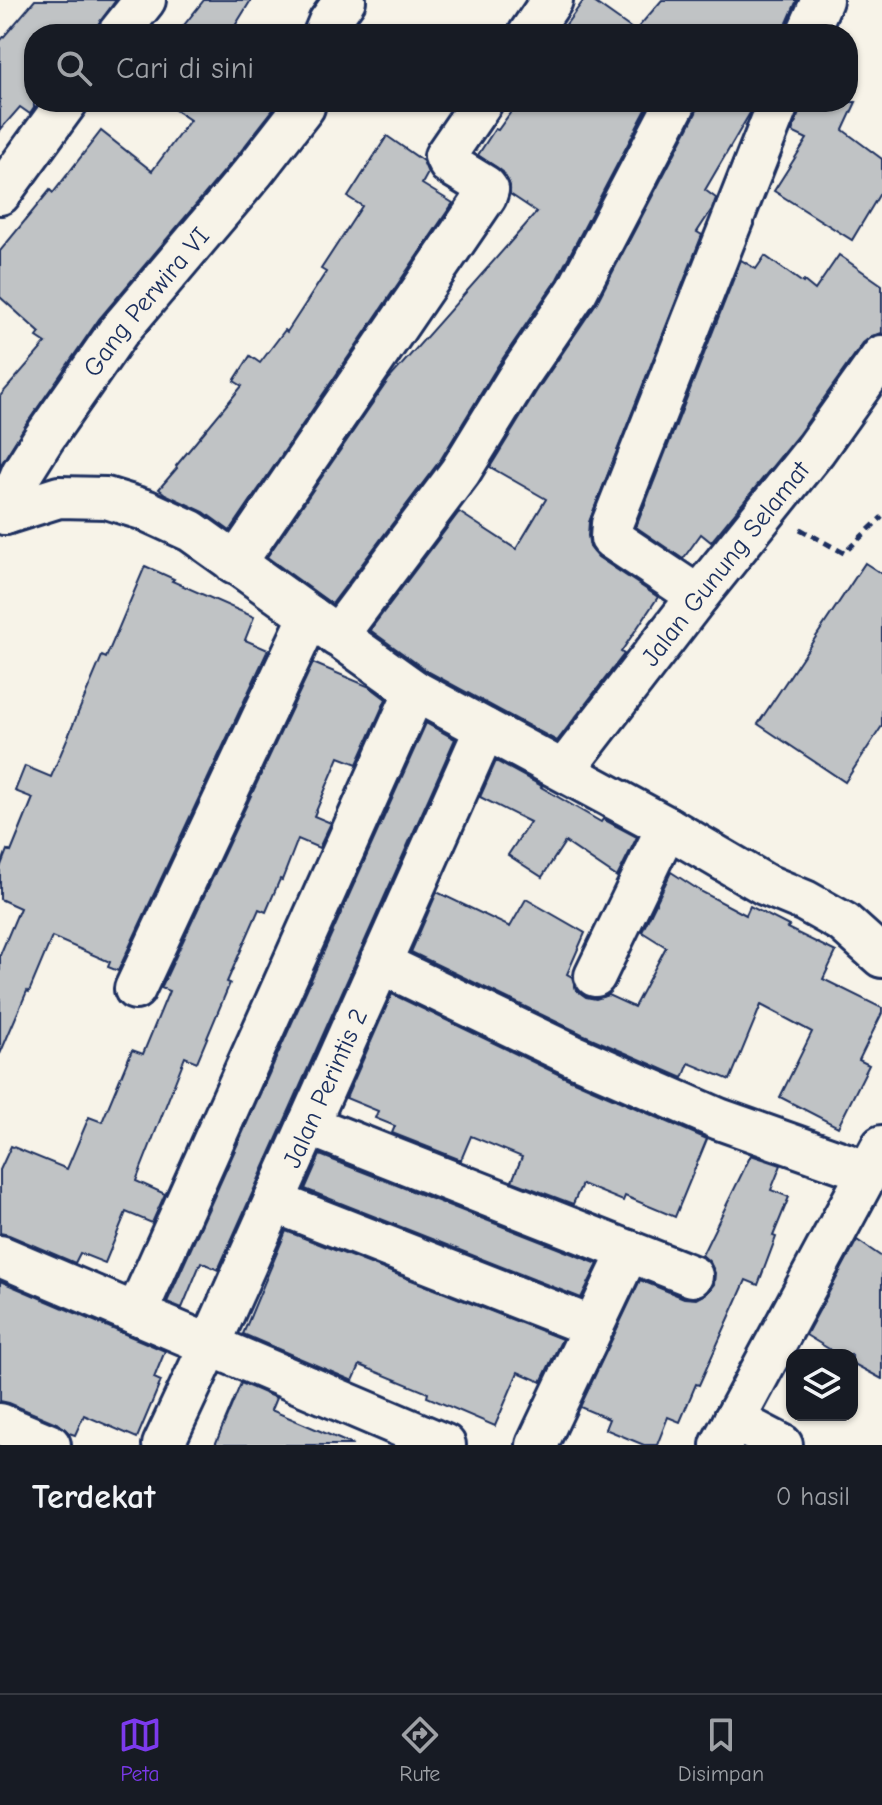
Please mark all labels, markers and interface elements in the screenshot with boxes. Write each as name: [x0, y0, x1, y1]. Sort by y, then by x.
search box: [24, 24, 858, 112]
icon: search: [52, 46, 96, 90]
text: Cari di sini: [116, 51, 254, 86]
street label: Gang Perwira VI: [78, 222, 216, 383]
street label: Jalan Gunung Selamat: [636, 454, 817, 672]
street label: Jalan Perintis 2: [277, 1004, 374, 1173]
map controls: [786, 1349, 858, 1421]
button: layers: [786, 1349, 858, 1421]
text: Terdekat: [32, 1477, 155, 1517]
text: 0 hasil: [776, 1482, 850, 1512]
tab: Peta: [118, 1713, 162, 1787]
tab: Rute: [398, 1713, 442, 1787]
tab: Disimpan: [678, 1713, 764, 1787]

